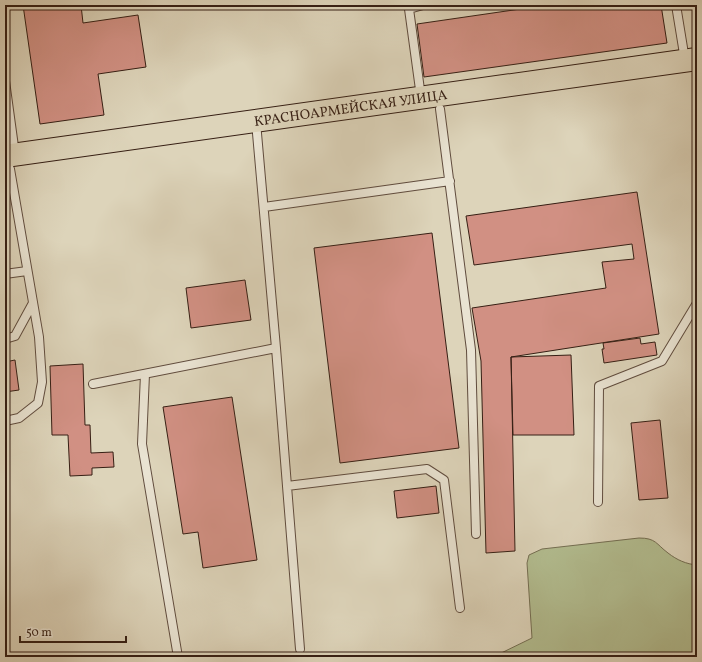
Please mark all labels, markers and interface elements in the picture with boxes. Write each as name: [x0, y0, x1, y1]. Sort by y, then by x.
street label: КРАСНОАРМЕЙСКАЯ УЛИЦА: [253, 86, 449, 132]
scale bar: [20, 618, 126, 644]
text: 50 m: [26, 625, 52, 641]

